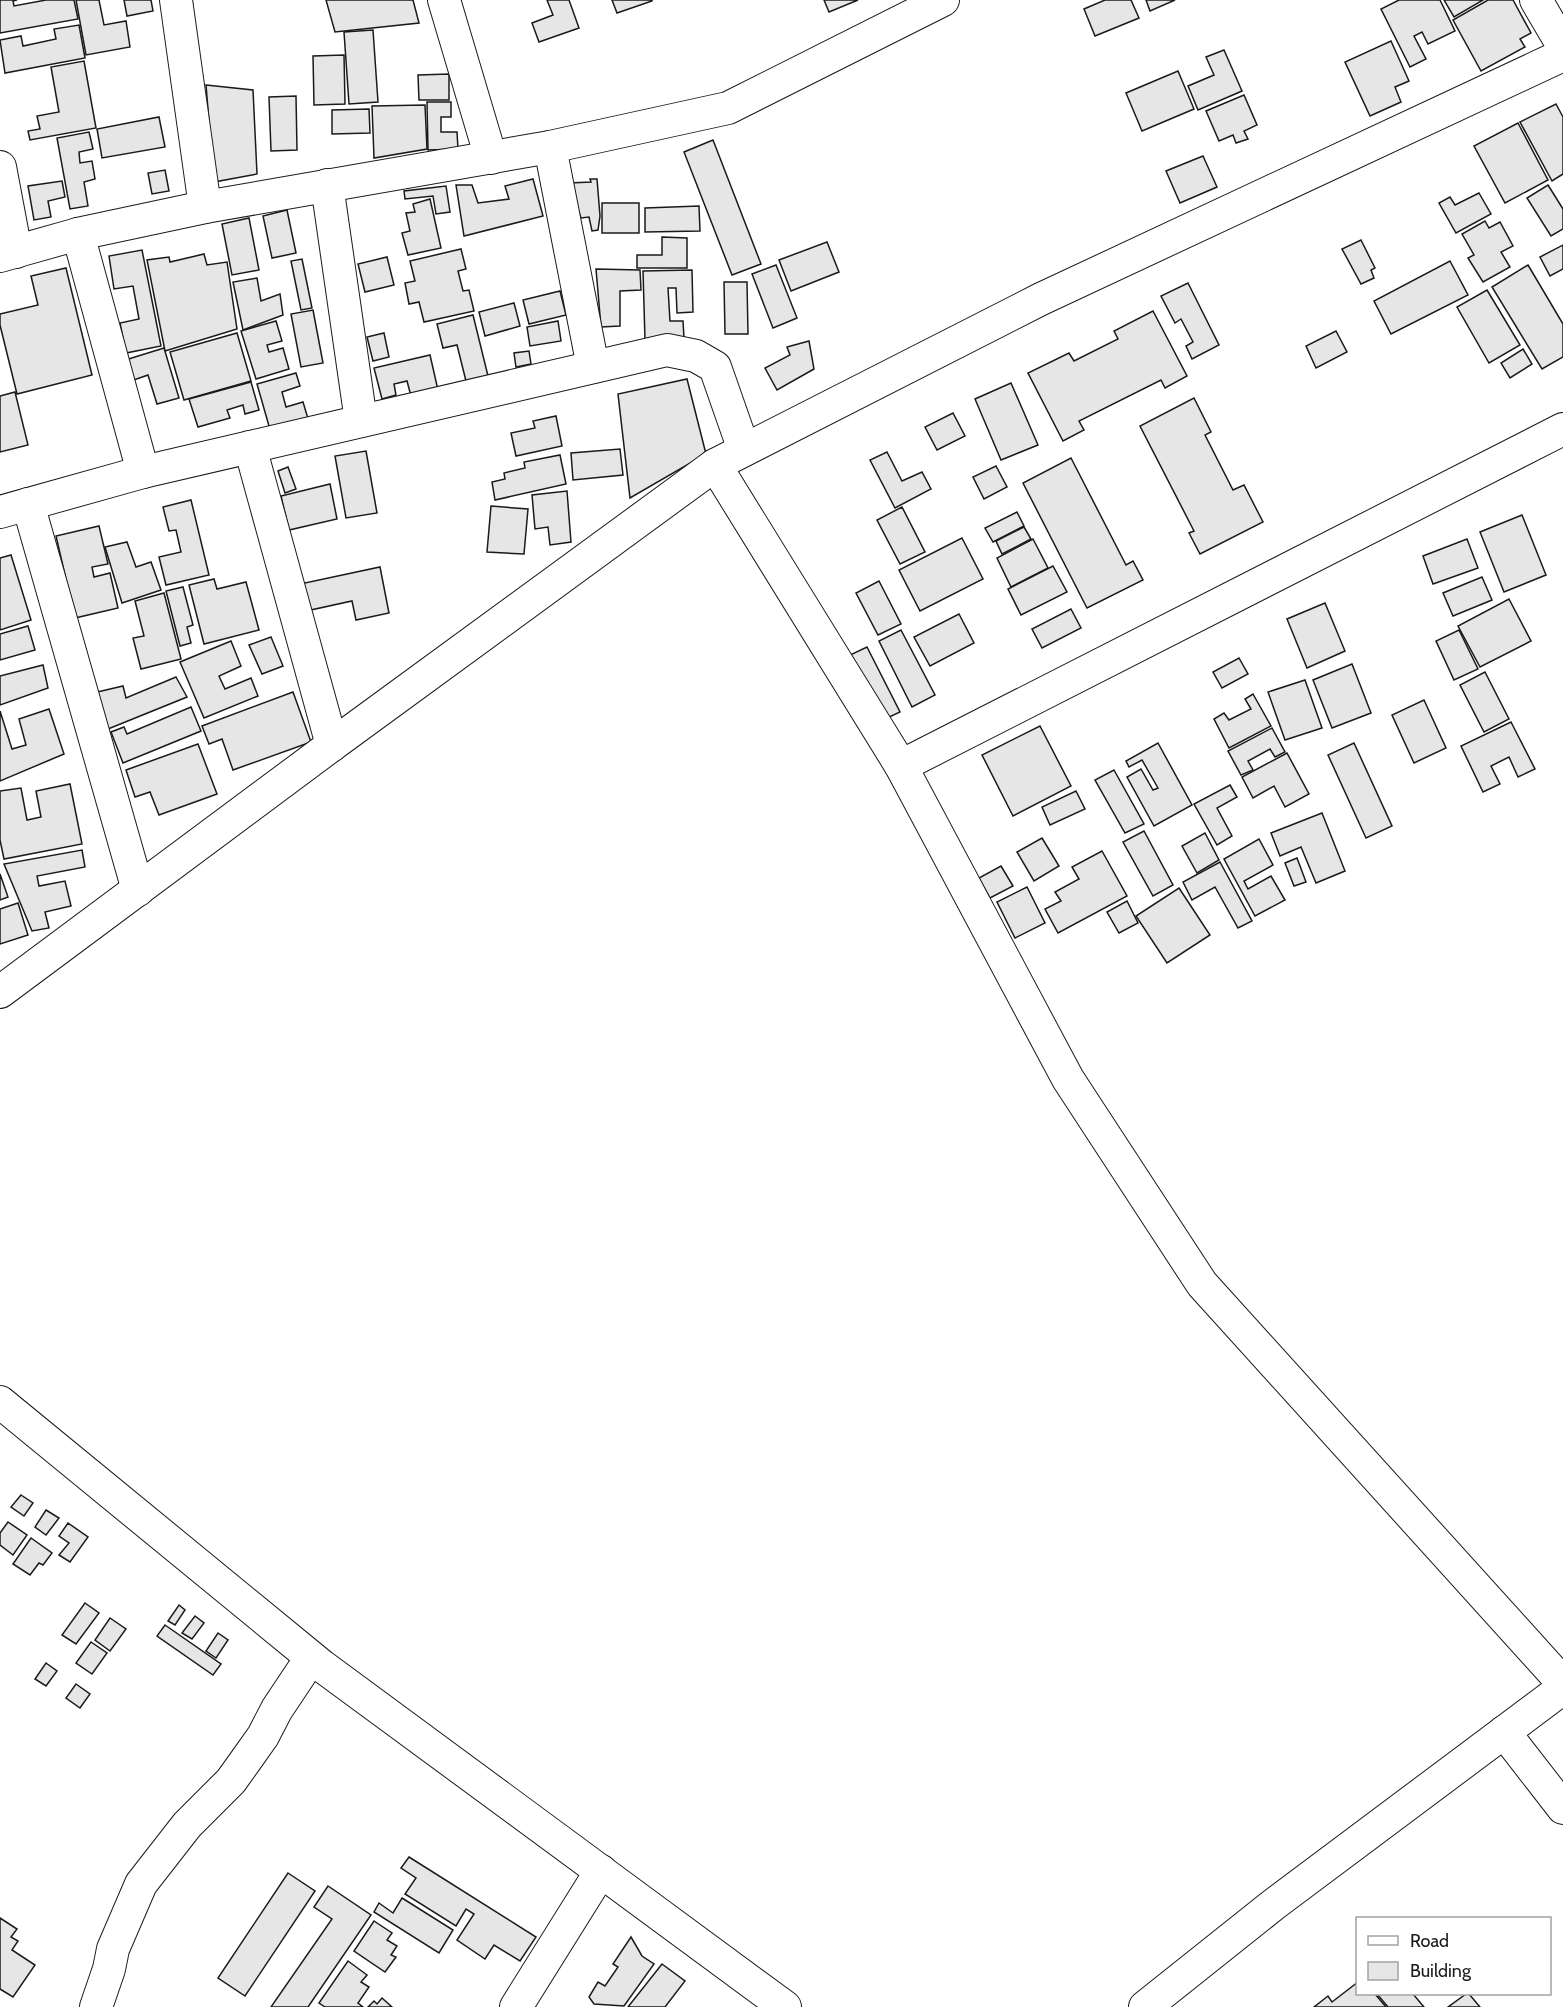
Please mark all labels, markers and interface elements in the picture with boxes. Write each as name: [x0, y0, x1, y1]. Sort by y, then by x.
legend: [1356, 1917, 1551, 1995]
text: Road: [1410, 1930, 1449, 1952]
text: Building: [1410, 1960, 1472, 1982]

